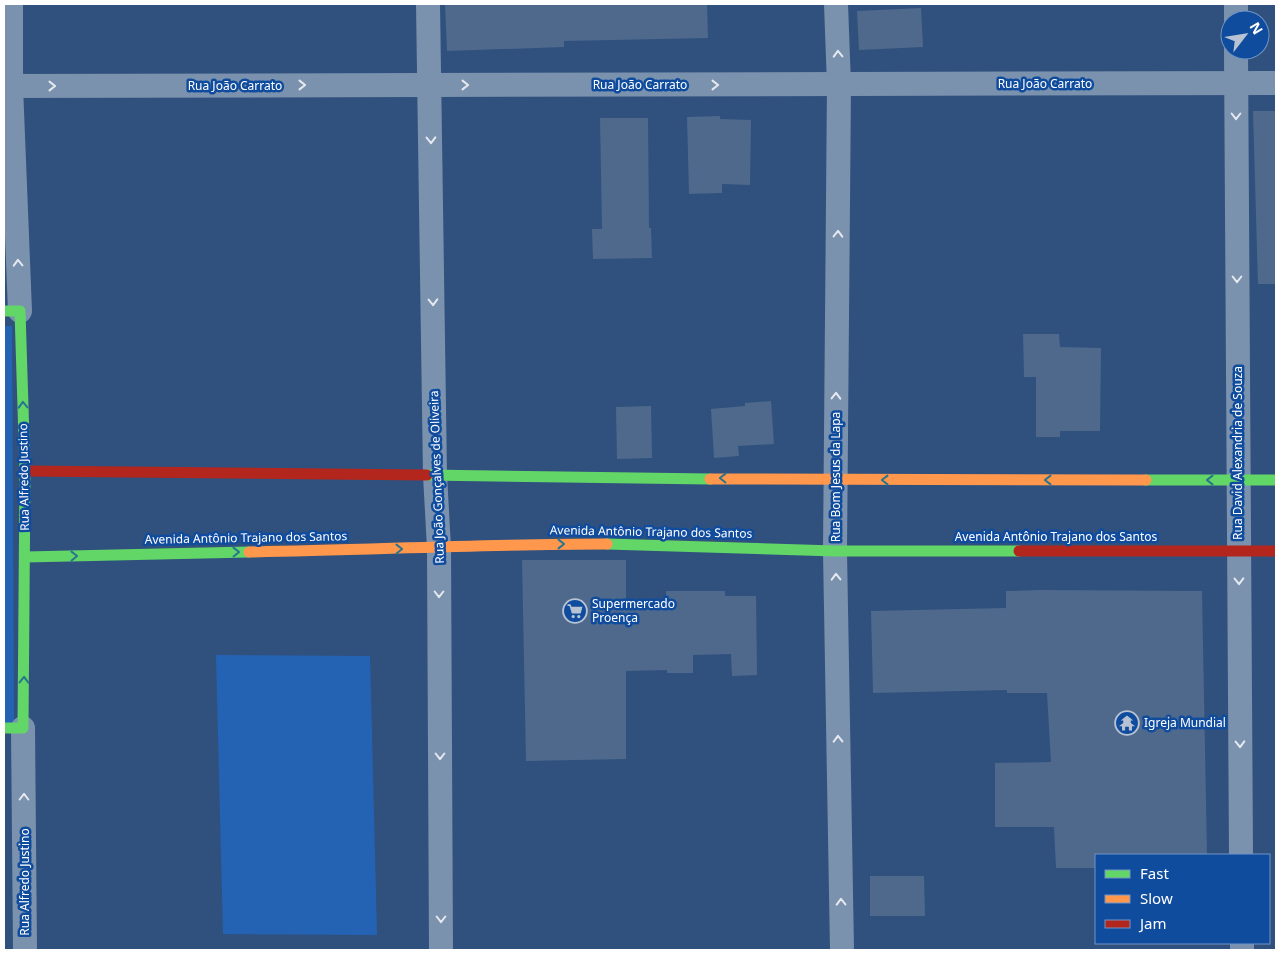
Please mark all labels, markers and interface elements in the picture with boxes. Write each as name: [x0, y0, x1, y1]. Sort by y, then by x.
north arrow: [1220, 10, 1270, 60]
text: N: [1245, 18, 1268, 38]
one-way arrow: [833, 49, 843, 57]
street label: Rua João Carrato: [998, 75, 1092, 92]
street label: Rua João Carrato: [593, 76, 687, 93]
street label: Rua João Carrato: [188, 77, 282, 94]
one-way arrow: [299, 80, 307, 90]
one-way arrow: [462, 80, 469, 90]
one-way arrow: [712, 80, 719, 90]
one-way arrow: [49, 81, 57, 91]
one-way arrow: [1231, 112, 1241, 120]
one-way arrow: [426, 136, 436, 144]
one-way arrow: [833, 229, 843, 237]
one-way arrow: [13, 258, 24, 266]
one-way arrow: [1232, 275, 1242, 283]
one-way arrow: [428, 299, 438, 307]
street label: Rua David Alexandria de Souza: [1229, 366, 1246, 540]
street label: Rua João Gonçalves de Oliveira: [425, 390, 448, 564]
one-way arrow: [831, 392, 841, 400]
one-way arrow: [18, 400, 28, 408]
street label: Rua Bom Jesus da Lapa: [827, 412, 844, 542]
street label: Rua Alfredo Justino: [14, 423, 33, 531]
one-way arrow: [718, 473, 726, 484]
one-way arrow: [881, 475, 888, 485]
one-way arrow: [1043, 475, 1051, 485]
one-way arrow: [1206, 475, 1214, 485]
street label: Avenida Antônio Trajano dos Santos: [550, 521, 753, 542]
street label: Avenida Antônio Trajano dos Santos: [145, 527, 348, 548]
street label: Avenida Antônio Trajano dos Santos: [955, 528, 1158, 545]
one-way arrow: [558, 539, 566, 549]
one-way arrow: [396, 544, 403, 554]
one-way arrow: [233, 547, 241, 558]
one-way arrow: [70, 551, 78, 561]
one-way arrow: [831, 572, 841, 580]
one-way arrow: [1234, 578, 1244, 585]
one-way arrow: [434, 590, 444, 598]
place label: Supermercado Proença: [592, 595, 675, 626]
supermarket icon: Supermercado Proença: [562, 598, 588, 624]
one-way arrow: [19, 675, 29, 683]
temple icon: Igreja Mundial: [1114, 710, 1140, 736]
place label: Igreja Mundial: [1144, 714, 1226, 731]
one-way arrow: [833, 735, 843, 742]
one-way arrow: [1235, 740, 1245, 748]
one-way arrow: [435, 752, 445, 760]
one-way arrow: [19, 792, 29, 800]
street label: Rua Alfredo Justino: [16, 828, 33, 936]
legend: [1095, 854, 1270, 944]
text: Fast: [1140, 863, 1169, 883]
text: Slow: [1140, 888, 1173, 908]
one-way arrow: [836, 897, 846, 905]
text: Jam: [1138, 913, 1167, 933]
one-way arrow: [436, 915, 446, 923]

